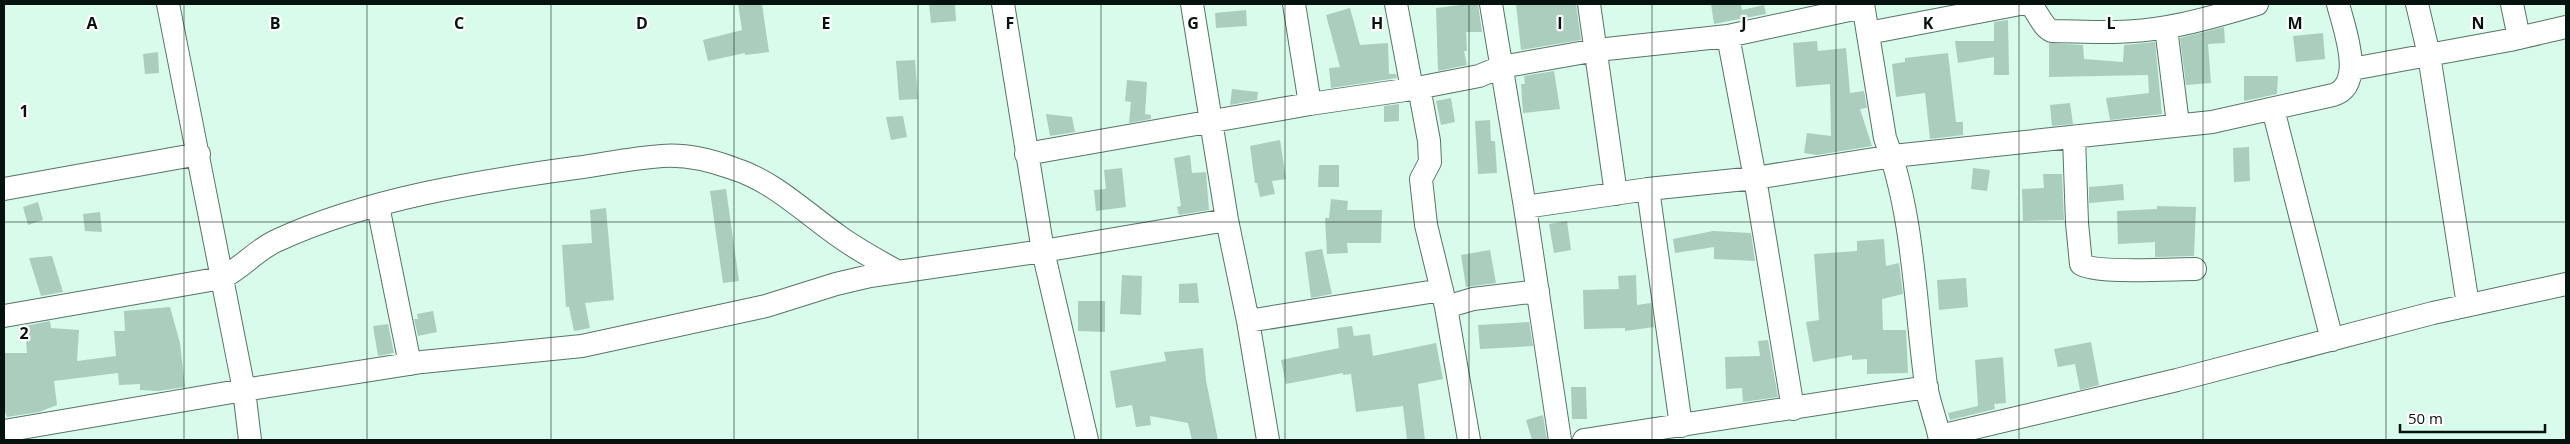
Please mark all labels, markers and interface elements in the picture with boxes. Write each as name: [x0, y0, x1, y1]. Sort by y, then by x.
text: A: [86, 12, 98, 34]
text: B: [270, 12, 280, 34]
text: C: [454, 12, 464, 34]
text: D: [636, 12, 648, 34]
text: E: [822, 12, 831, 34]
text: F: [1006, 12, 1014, 34]
text: G: [1187, 12, 1199, 34]
text: H: [1371, 12, 1383, 34]
text: I: [1557, 12, 1563, 34]
text: J: [1739, 12, 1747, 34]
text: K: [1923, 12, 1934, 34]
text: L: [2106, 12, 2116, 34]
text: M: [2287, 12, 2303, 34]
text: N: [2471, 12, 2485, 34]
text: 1: [19, 100, 29, 122]
text: 2: [19, 322, 29, 344]
scale bar: [2400, 402, 2545, 434]
text: 50 m: [2408, 408, 2443, 428]

